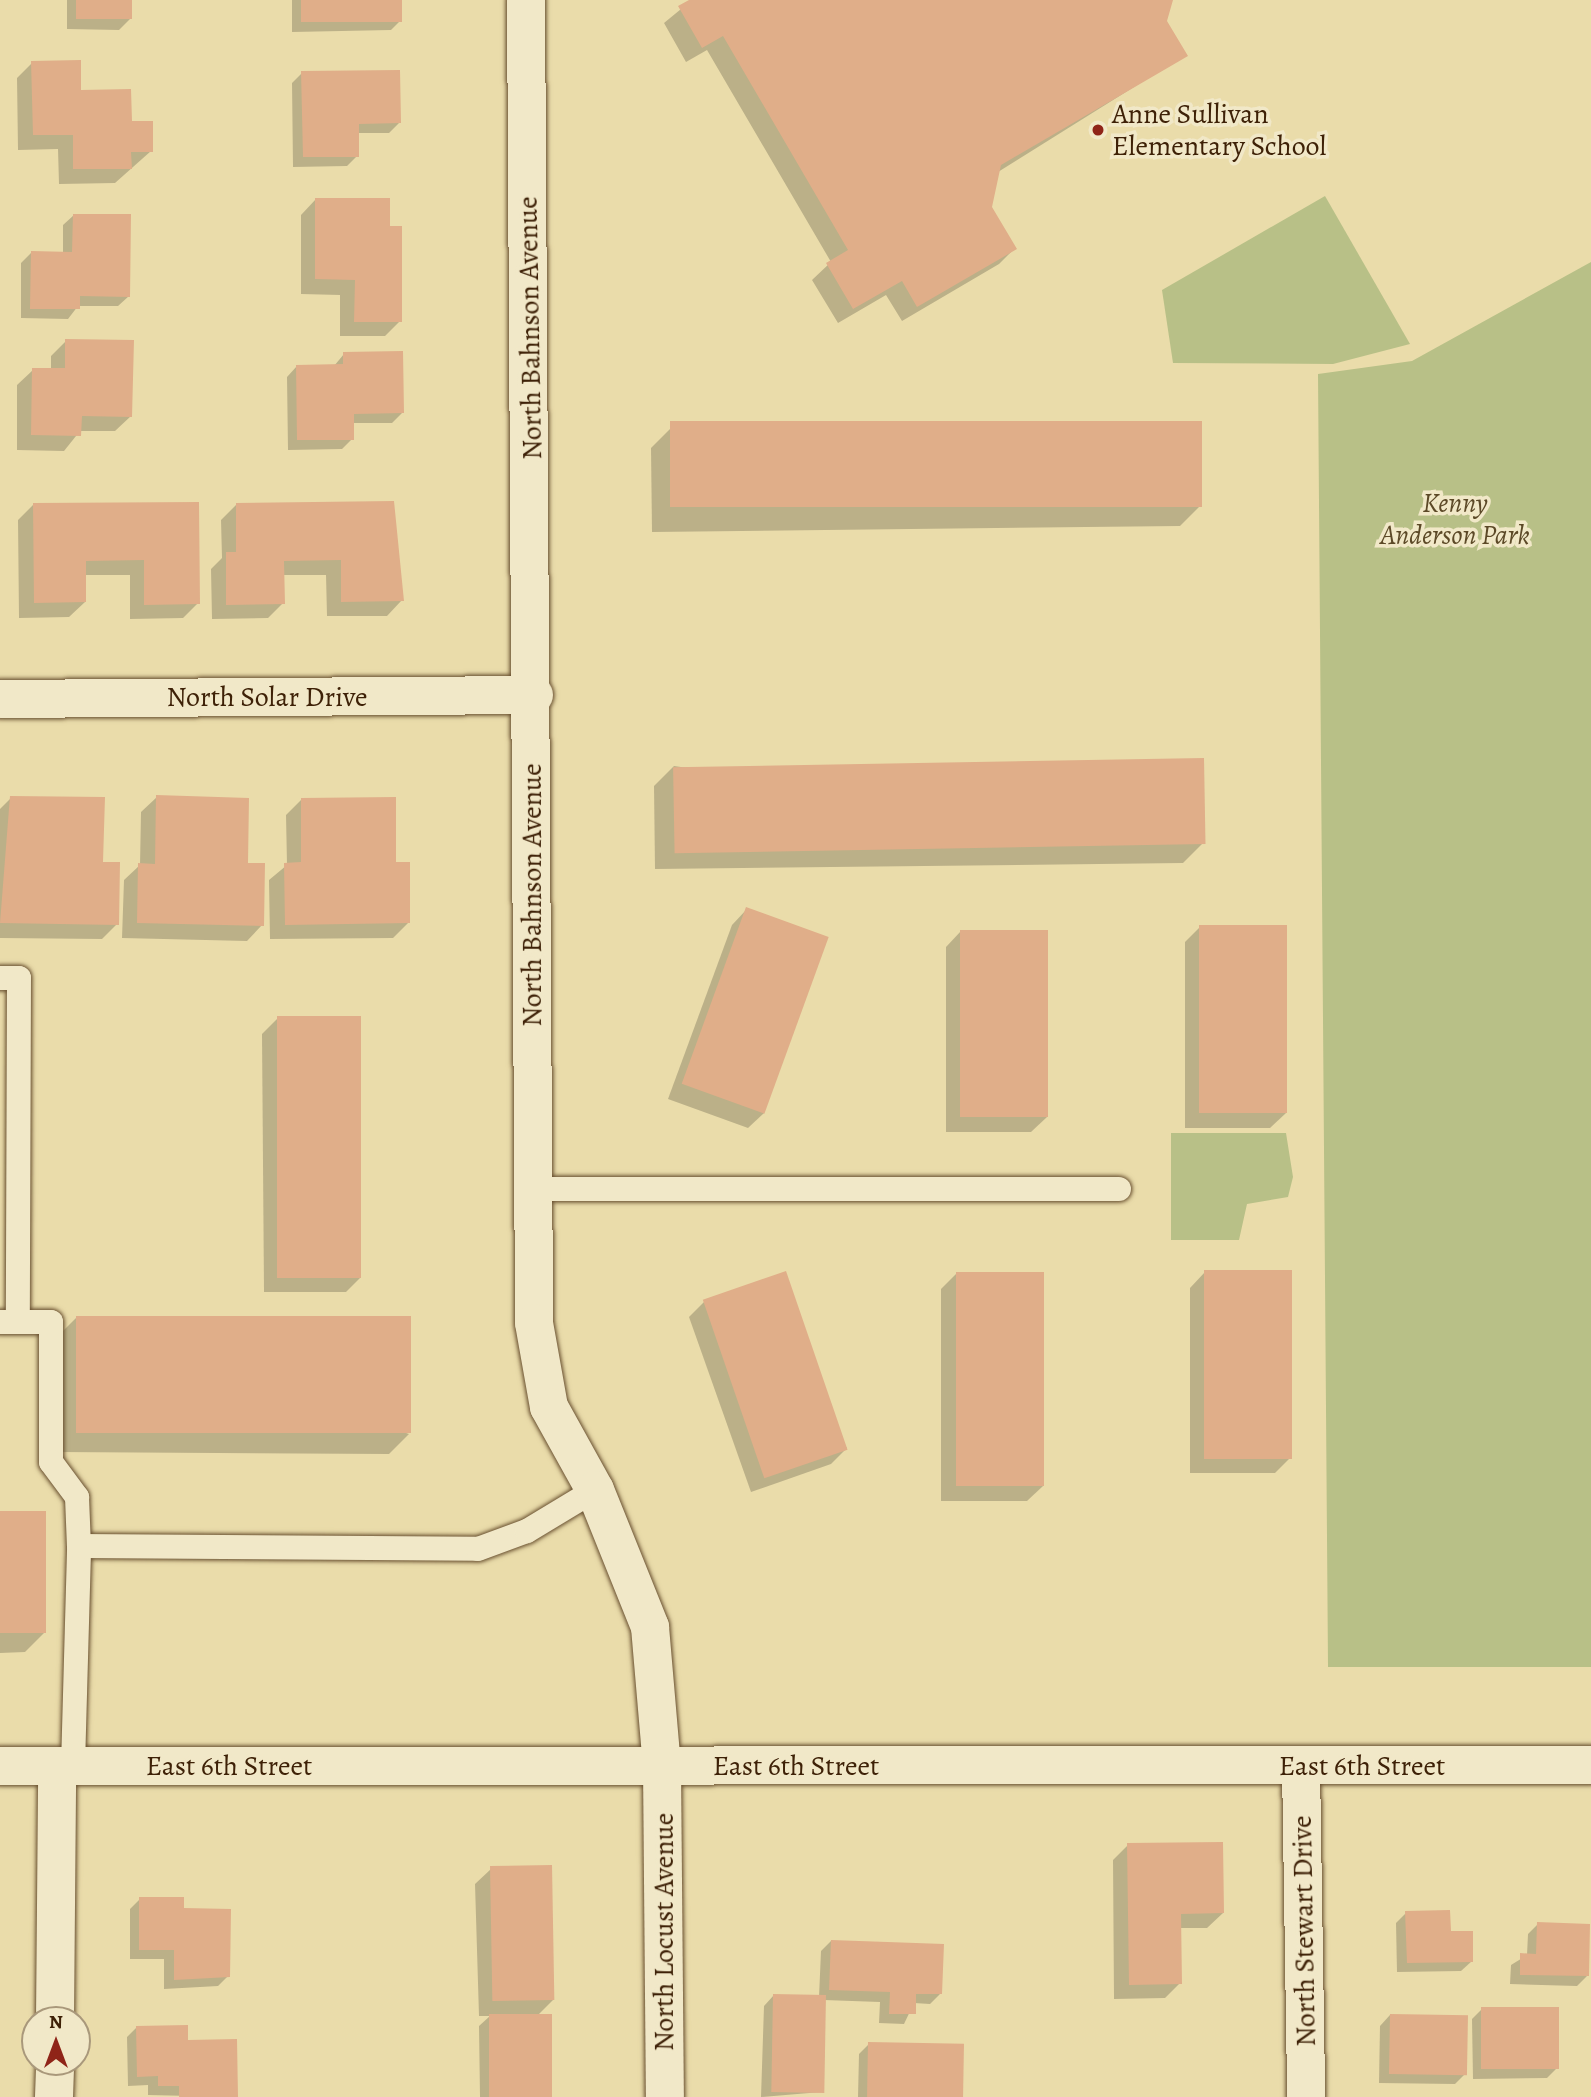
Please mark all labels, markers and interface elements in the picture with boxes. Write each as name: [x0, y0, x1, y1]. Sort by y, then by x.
place label: Anne Sullivan Elementary School: [1112, 97, 1326, 163]
marker: Anne Sullivan Elementary School: [1090, 122, 1106, 138]
street label: North Bahnson Avenue: [511, 196, 549, 460]
park label: Kenny Anderson Park: [1380, 486, 1530, 552]
street label: North Solar Drive: [166, 680, 368, 714]
street label: North Bahnson Avenue: [515, 763, 549, 1027]
street label: East 6th Street: [146, 1749, 312, 1783]
street label: East 6th Street: [713, 1749, 879, 1783]
street label: East 6th Street: [1279, 1749, 1445, 1783]
street label: North Locust Avenue: [647, 1813, 681, 2051]
street label: North Stewart Drive: [1285, 1815, 1323, 2047]
north arrow: [21, 2006, 91, 2076]
text: N: [49, 2009, 63, 2035]

